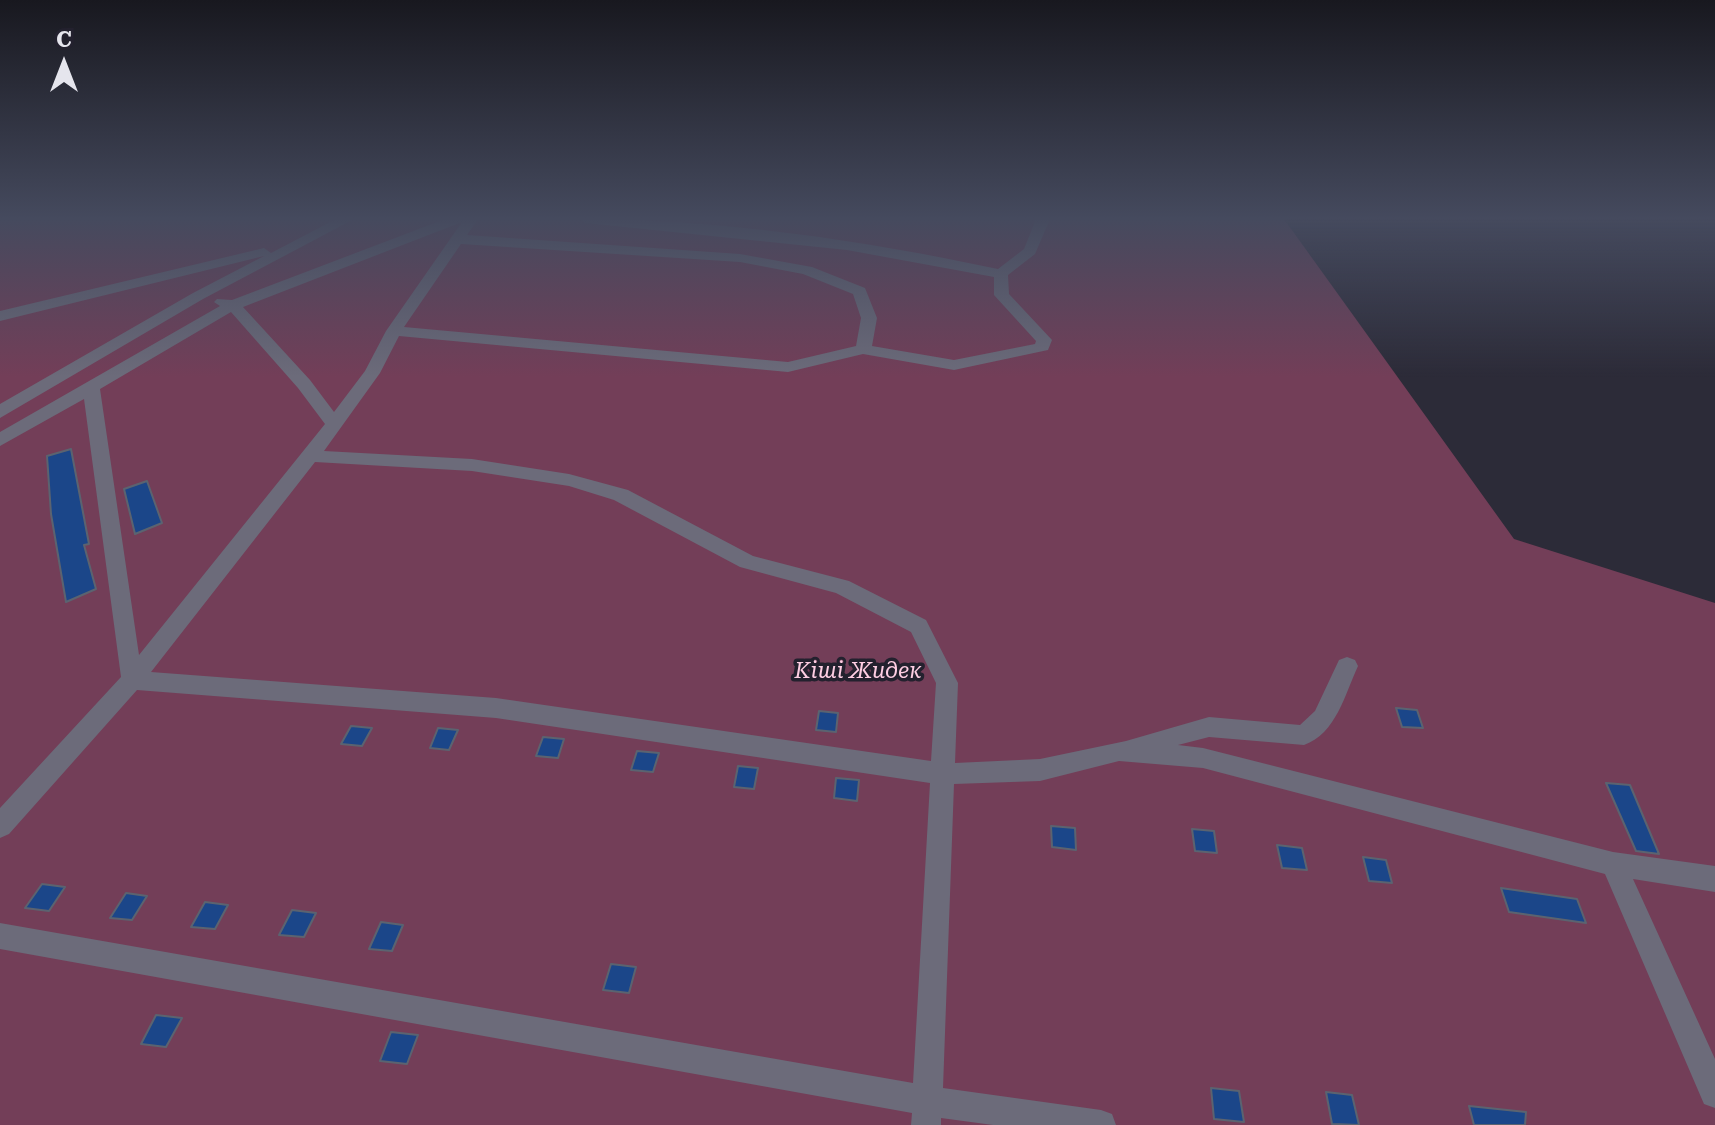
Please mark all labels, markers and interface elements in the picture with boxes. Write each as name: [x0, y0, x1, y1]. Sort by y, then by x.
north arrow: [24, 24, 104, 104]
text: С: [56, 27, 72, 52]
park label: Кіші Жидек: [795, 659, 921, 685]

